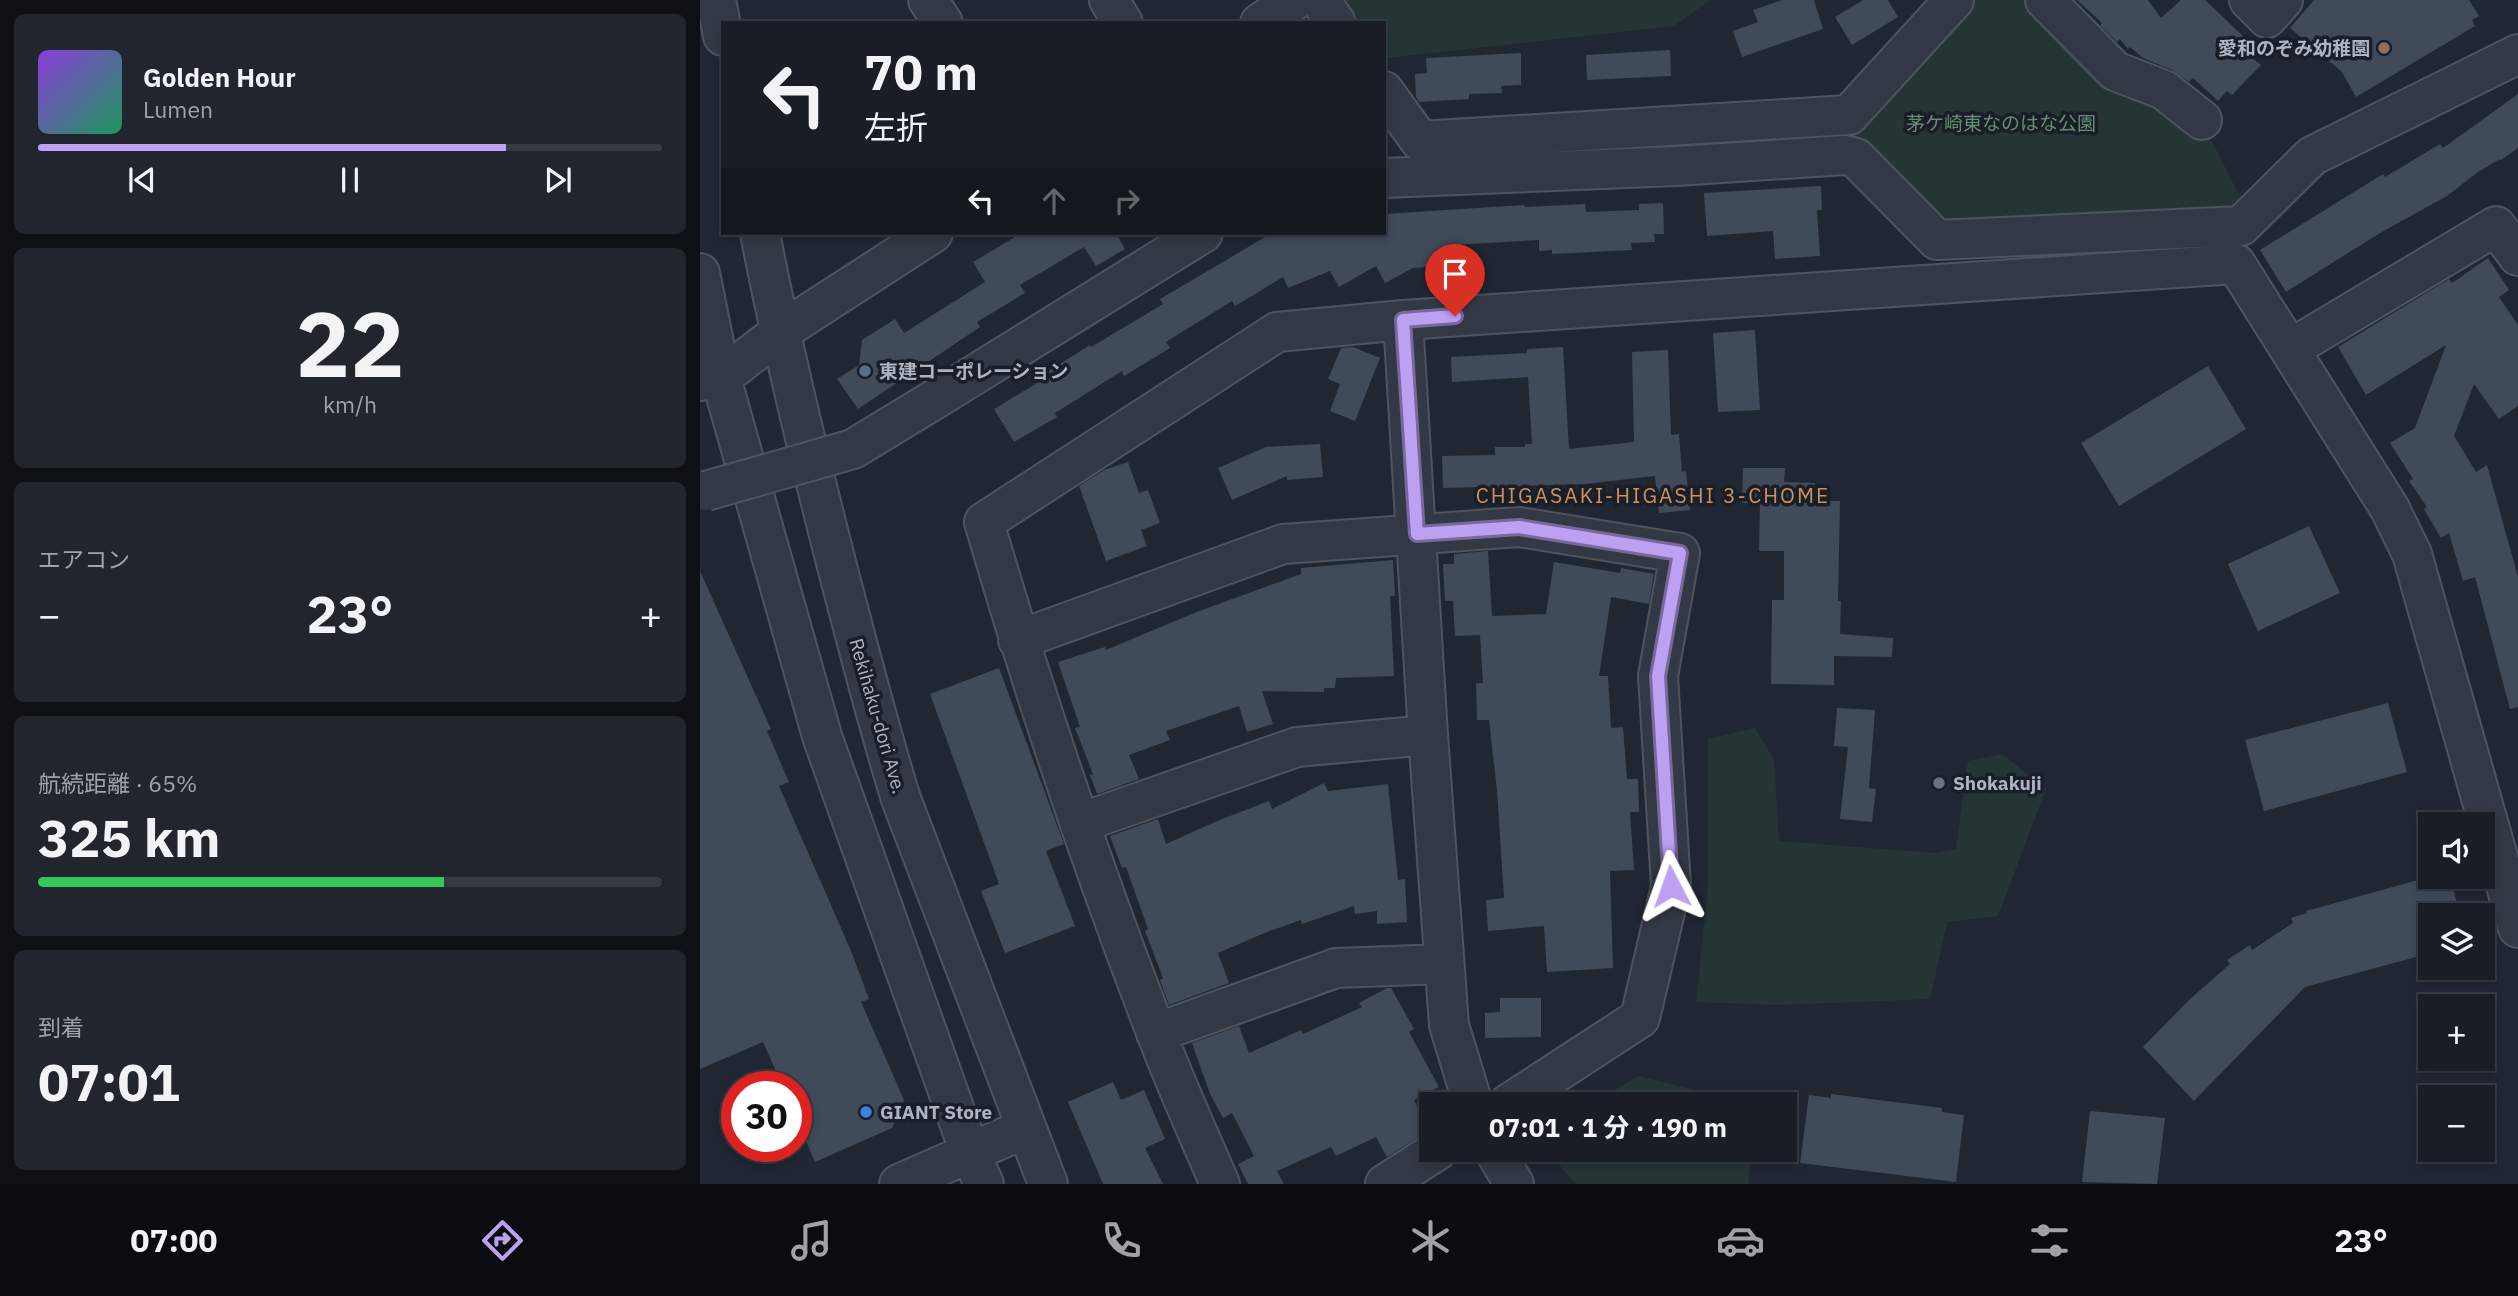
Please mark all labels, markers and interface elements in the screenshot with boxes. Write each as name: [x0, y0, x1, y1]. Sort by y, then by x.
place label: 愛和のぞみ幼稚園: [2218, 36, 2370, 60]
text: 70 m: [864, 40, 978, 103]
marker: 愛和のぞみ幼稚園: [2376, 40, 2392, 56]
icon: left: [749, 49, 840, 140]
text: Golden Hour: [143, 60, 296, 94]
text: Lumen: [143, 94, 213, 124]
text: 左折: [864, 106, 928, 148]
park label: 茅ケ崎東なのはな公園: [1906, 111, 2096, 135]
icon: previous: [123, 161, 161, 199]
icon: pause: [331, 161, 369, 199]
icon: next: [539, 161, 577, 199]
icon: left: [962, 182, 1000, 220]
icon: ahead: [1035, 182, 1073, 220]
icon: right: [1108, 182, 1146, 220]
pin: [1425, 244, 1485, 316]
icon: arrive: [1436, 255, 1474, 293]
text: 22: [295, 284, 405, 402]
place label: 東建コーポレーション: [879, 359, 1069, 383]
marker: 東建コーポレーション: [857, 363, 873, 379]
text: km/h: [323, 389, 377, 419]
district label: CHIGASAKI-HIGASHI 3-CHOME: [1476, 481, 1830, 509]
text: エアコン: [38, 544, 130, 574]
text: 23°: [307, 580, 393, 647]
text: −: [38, 590, 61, 639]
text: +: [639, 590, 662, 639]
street label: Rekihaku-dori Ave.: [844, 636, 912, 796]
text: 航続距離 · 65%: [38, 768, 197, 798]
place label: Shokakuji: [1953, 771, 2042, 795]
marker: Shokakuji: [1931, 775, 1947, 791]
text: 325 km: [38, 804, 220, 871]
map controls: [2418, 812, 2495, 1162]
button: sound: [2418, 812, 2495, 889]
position arrow: [1634, 849, 1708, 923]
button: layers: [2418, 903, 2495, 980]
button: +: [2418, 994, 2495, 1071]
text: 到着: [38, 1012, 84, 1042]
text: 07:01: [38, 1048, 180, 1115]
speed limit sign: 30: [721, 1071, 812, 1162]
button: −: [2418, 1085, 2495, 1162]
place label: GIANT Store: [880, 1100, 992, 1124]
marker: GIANT Store: [858, 1104, 874, 1120]
text: 07:01 · 1 分 · 190 m: [1489, 1110, 1727, 1144]
icon: directions: [478, 1216, 527, 1265]
icon: music: [787, 1216, 836, 1265]
icon: phone: [1097, 1216, 1146, 1265]
icon: climate: [1406, 1216, 1455, 1265]
icon: car: [1716, 1216, 1765, 1265]
icon: filters: [2025, 1216, 2074, 1265]
text: 07:00: [130, 1219, 218, 1261]
text: 23°: [2334, 1219, 2388, 1261]

